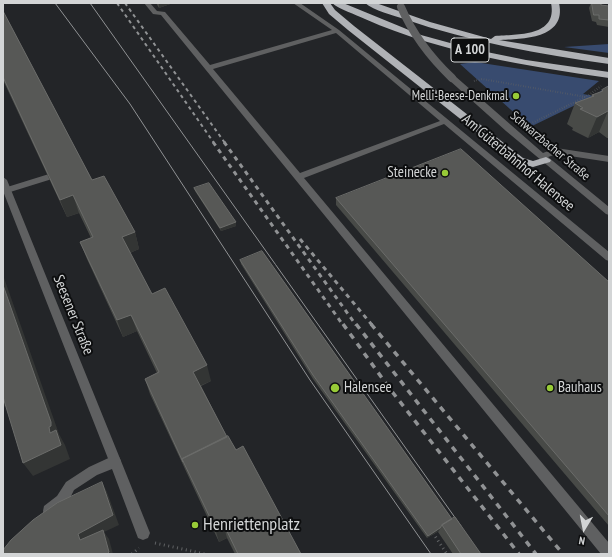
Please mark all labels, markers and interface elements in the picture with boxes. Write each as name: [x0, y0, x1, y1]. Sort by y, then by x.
road number: A 100: [451, 38, 489, 62]
place label: Melli-Beese-Denkmal: [412, 88, 508, 104]
marker: Melli-Beese-Denkmal: [511, 91, 521, 101]
street label: Schwarzbacher Straße: [507, 108, 593, 184]
street label: Am Güterbahnhof Halensee: [458, 111, 578, 215]
place label: Steinecke: [387, 164, 437, 182]
marker: Steinecke: [440, 168, 450, 178]
street label: Seesener Straße: [49, 273, 97, 357]
place label: Halensee: [344, 379, 392, 397]
place label: Bauhaus: [558, 379, 602, 397]
marker: Halensee: [329, 382, 341, 394]
marker: Bauhaus: [545, 383, 555, 393]
north arrow: [564, 509, 604, 549]
place label: Henriettenplatz: [203, 514, 300, 536]
marker: Henriettenplatz: [190, 520, 200, 530]
text: N: [578, 533, 586, 548]

